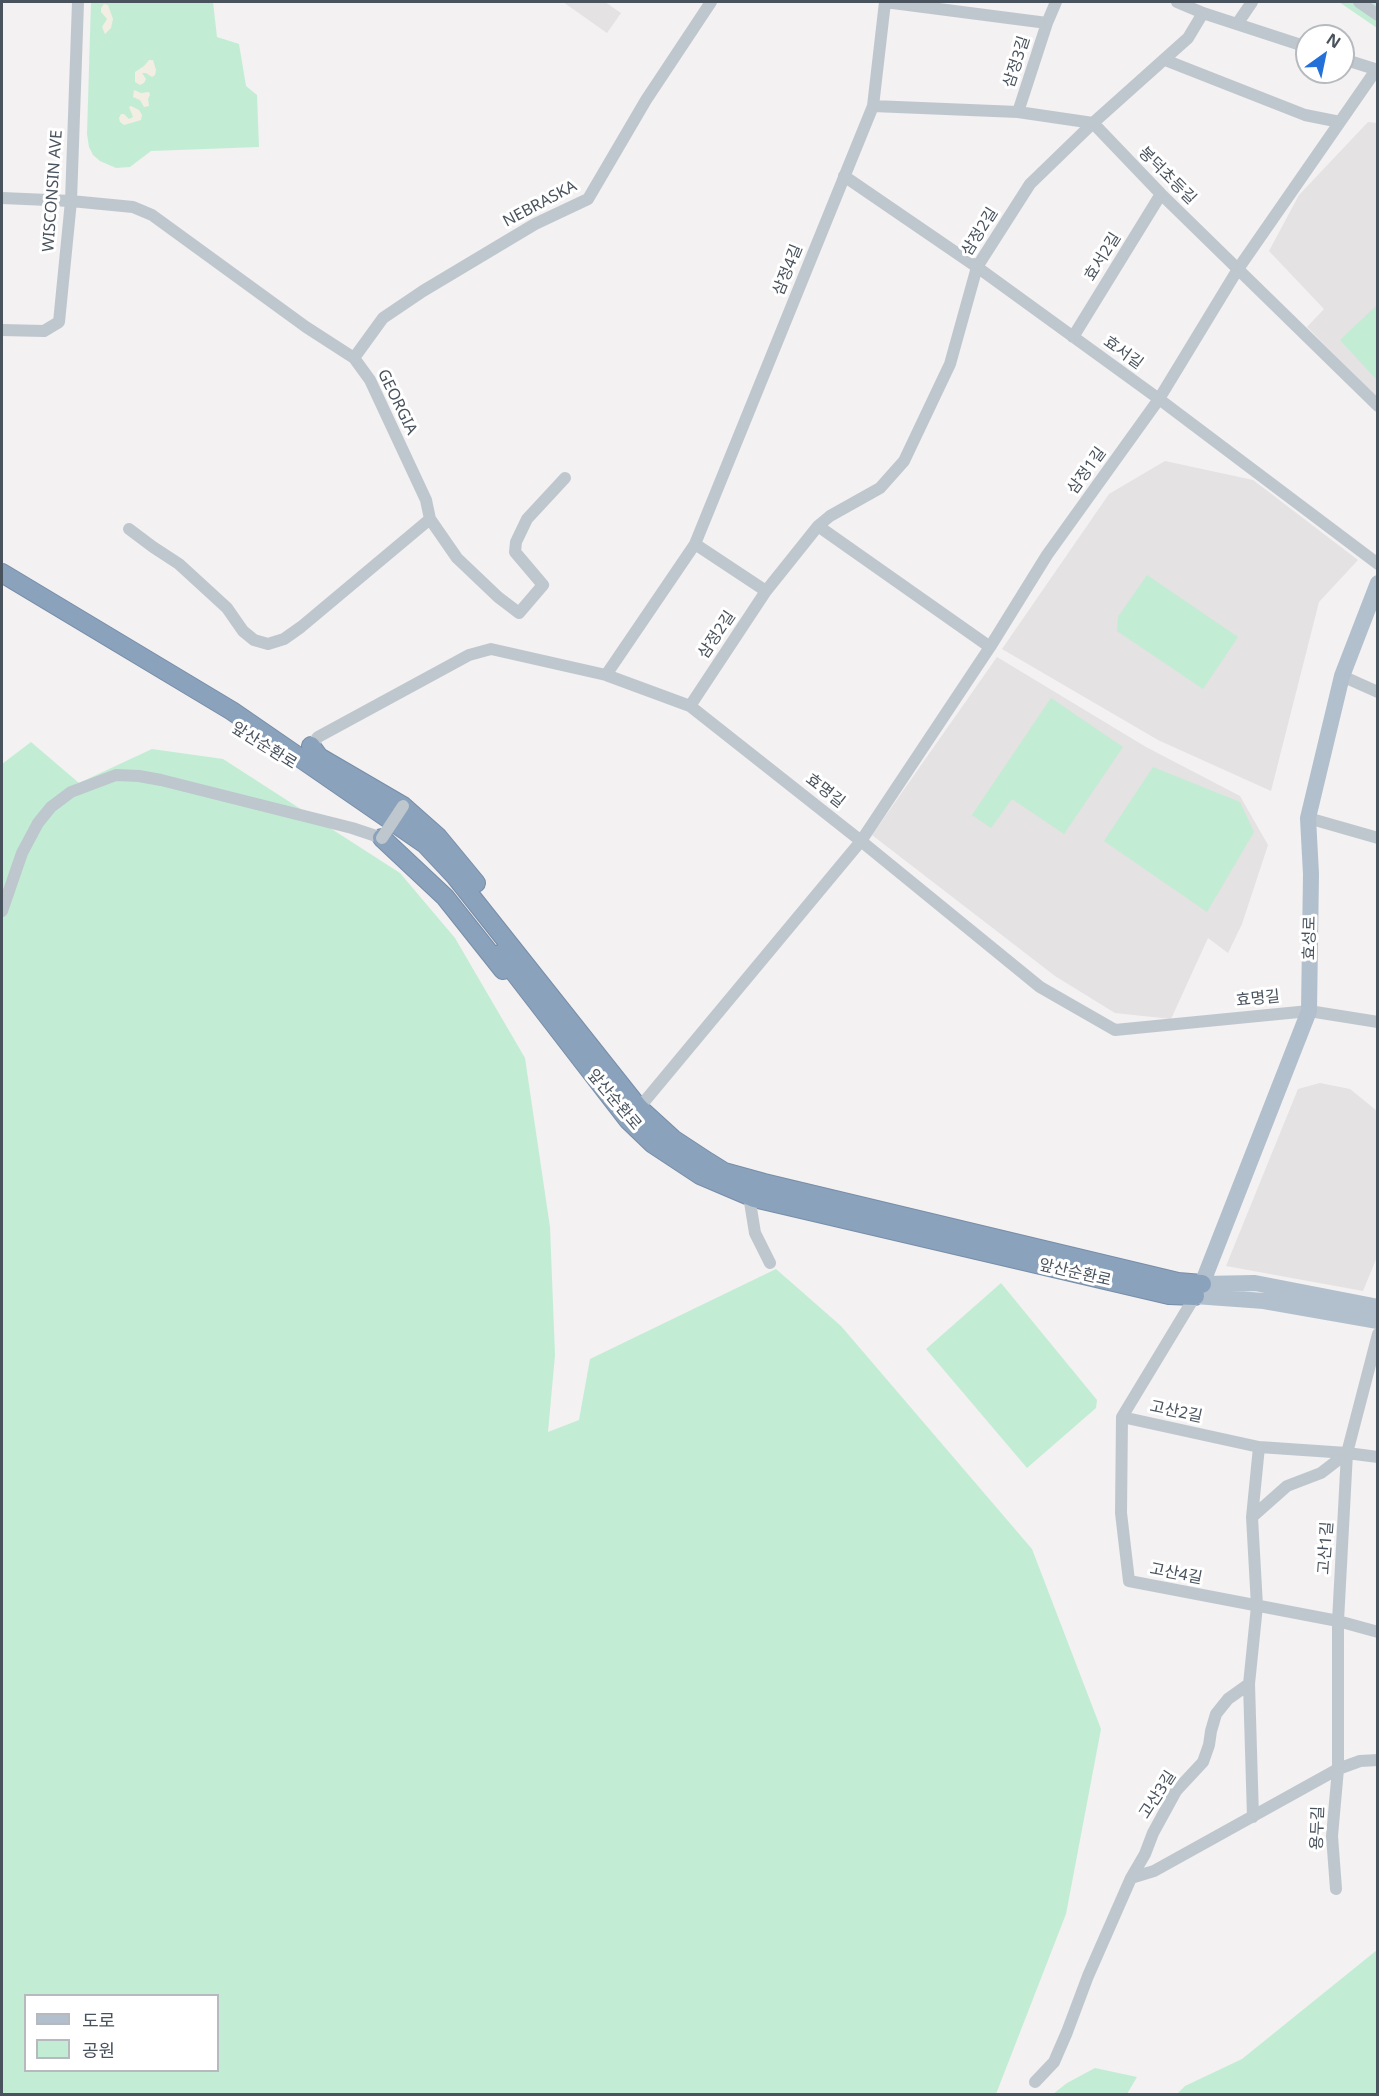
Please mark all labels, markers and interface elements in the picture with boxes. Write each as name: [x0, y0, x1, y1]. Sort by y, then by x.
north arrow: [1295, 24, 1355, 84]
text: N: [1322, 28, 1345, 53]
street label: 삼정3길: [1000, 34, 1034, 90]
street label: WISCONSIN AVE: [39, 129, 67, 253]
street label: 봉덕초등길: [1134, 143, 1200, 209]
street label: NEBRASKA: [500, 177, 580, 231]
street label: 삼정2길: [958, 204, 1002, 260]
street label: 효서2길: [1081, 229, 1125, 285]
street label: 삼정4길: [769, 242, 807, 298]
street label: 효서길: [1099, 332, 1147, 374]
street label: GEORGIA: [373, 366, 421, 438]
street label: 삼정1길: [1064, 444, 1110, 498]
street label: 삼정2길: [694, 608, 740, 662]
street label: 앞산순환로: [228, 718, 300, 774]
street label: 효명길: [802, 770, 848, 812]
street label: 효성로: [1300, 916, 1320, 960]
street label: 효명길: [1235, 987, 1281, 1011]
street label: 앞산순환로: [583, 1066, 645, 1134]
street label: 앞산순환로: [1037, 1255, 1113, 1291]
street label: 고산2길: [1148, 1397, 1204, 1427]
street label: 고산1길: [1315, 1521, 1337, 1575]
street label: 고산4길: [1148, 1559, 1204, 1589]
street label: 고산3길: [1135, 1767, 1181, 1823]
street label: 용두길: [1308, 1806, 1328, 1850]
legend: [24, 1994, 219, 2072]
text: 도로: [82, 2008, 115, 2032]
text: 공원: [82, 2038, 115, 2062]

